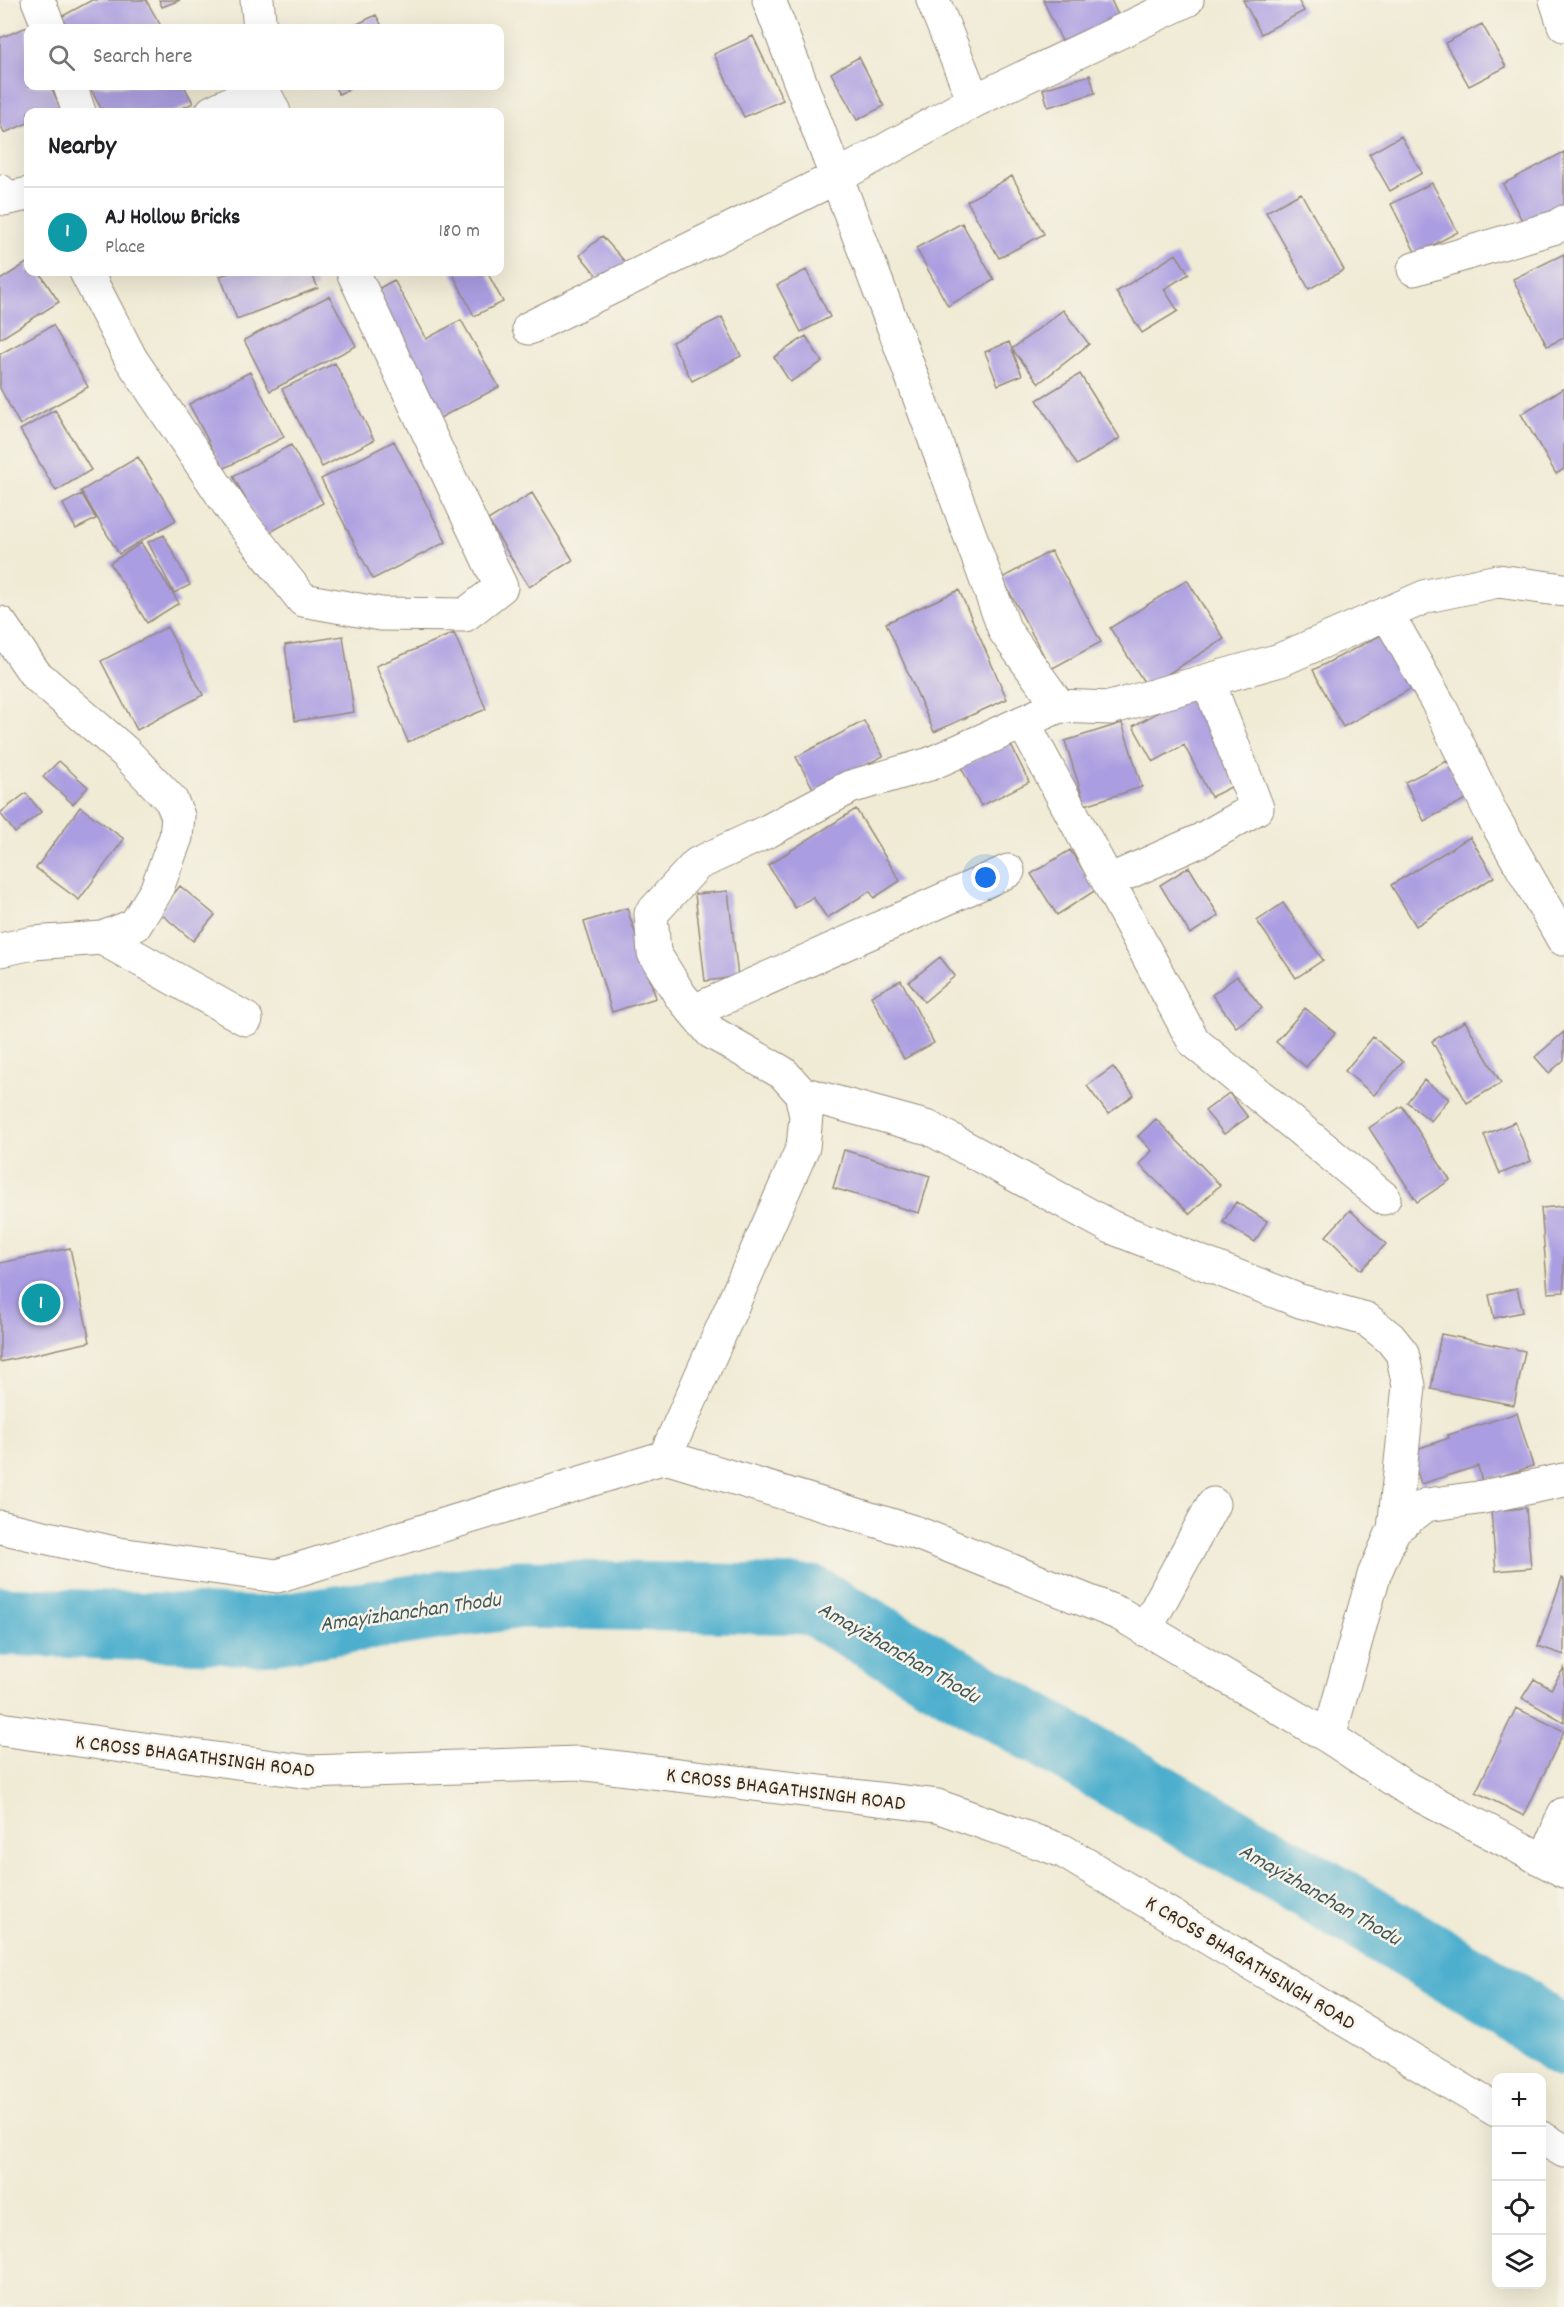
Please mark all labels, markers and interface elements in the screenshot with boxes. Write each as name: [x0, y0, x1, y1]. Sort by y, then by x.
search box: [24, 24, 504, 90]
icon: search: [45, 41, 78, 74]
text: Search here: [93, 42, 192, 73]
text: Nearby: [48, 129, 116, 166]
text: AJ Hollow Bricks: [105, 203, 240, 234]
text: 1: [65, 218, 70, 246]
text: 180 m: [438, 218, 480, 246]
text: Place: [105, 234, 145, 262]
your location: [971, 863, 1000, 892]
pin: 1: [22, 1280, 60, 1326]
water label: Amayizhanchan Thodu: [318, 1585, 504, 1641]
water label: Amayizhanchan Thodu: [812, 1595, 986, 1714]
street label: K CROSS BHAGATHSINGH ROAD: [73, 1728, 316, 1788]
street label: K CROSS BHAGATHSINGH ROAD: [664, 1761, 907, 1821]
water label: Amayizhanchan Thodu: [1233, 1837, 1407, 1956]
street label: K CROSS BHAGATHSINGH ROAD: [1139, 1890, 1361, 2040]
map controls: [1492, 2073, 1546, 2289]
button: +: [1492, 2073, 1546, 2127]
button: −: [1492, 2127, 1546, 2181]
button: locate: [1492, 2181, 1546, 2235]
button: layers: [1492, 2235, 1546, 2289]

